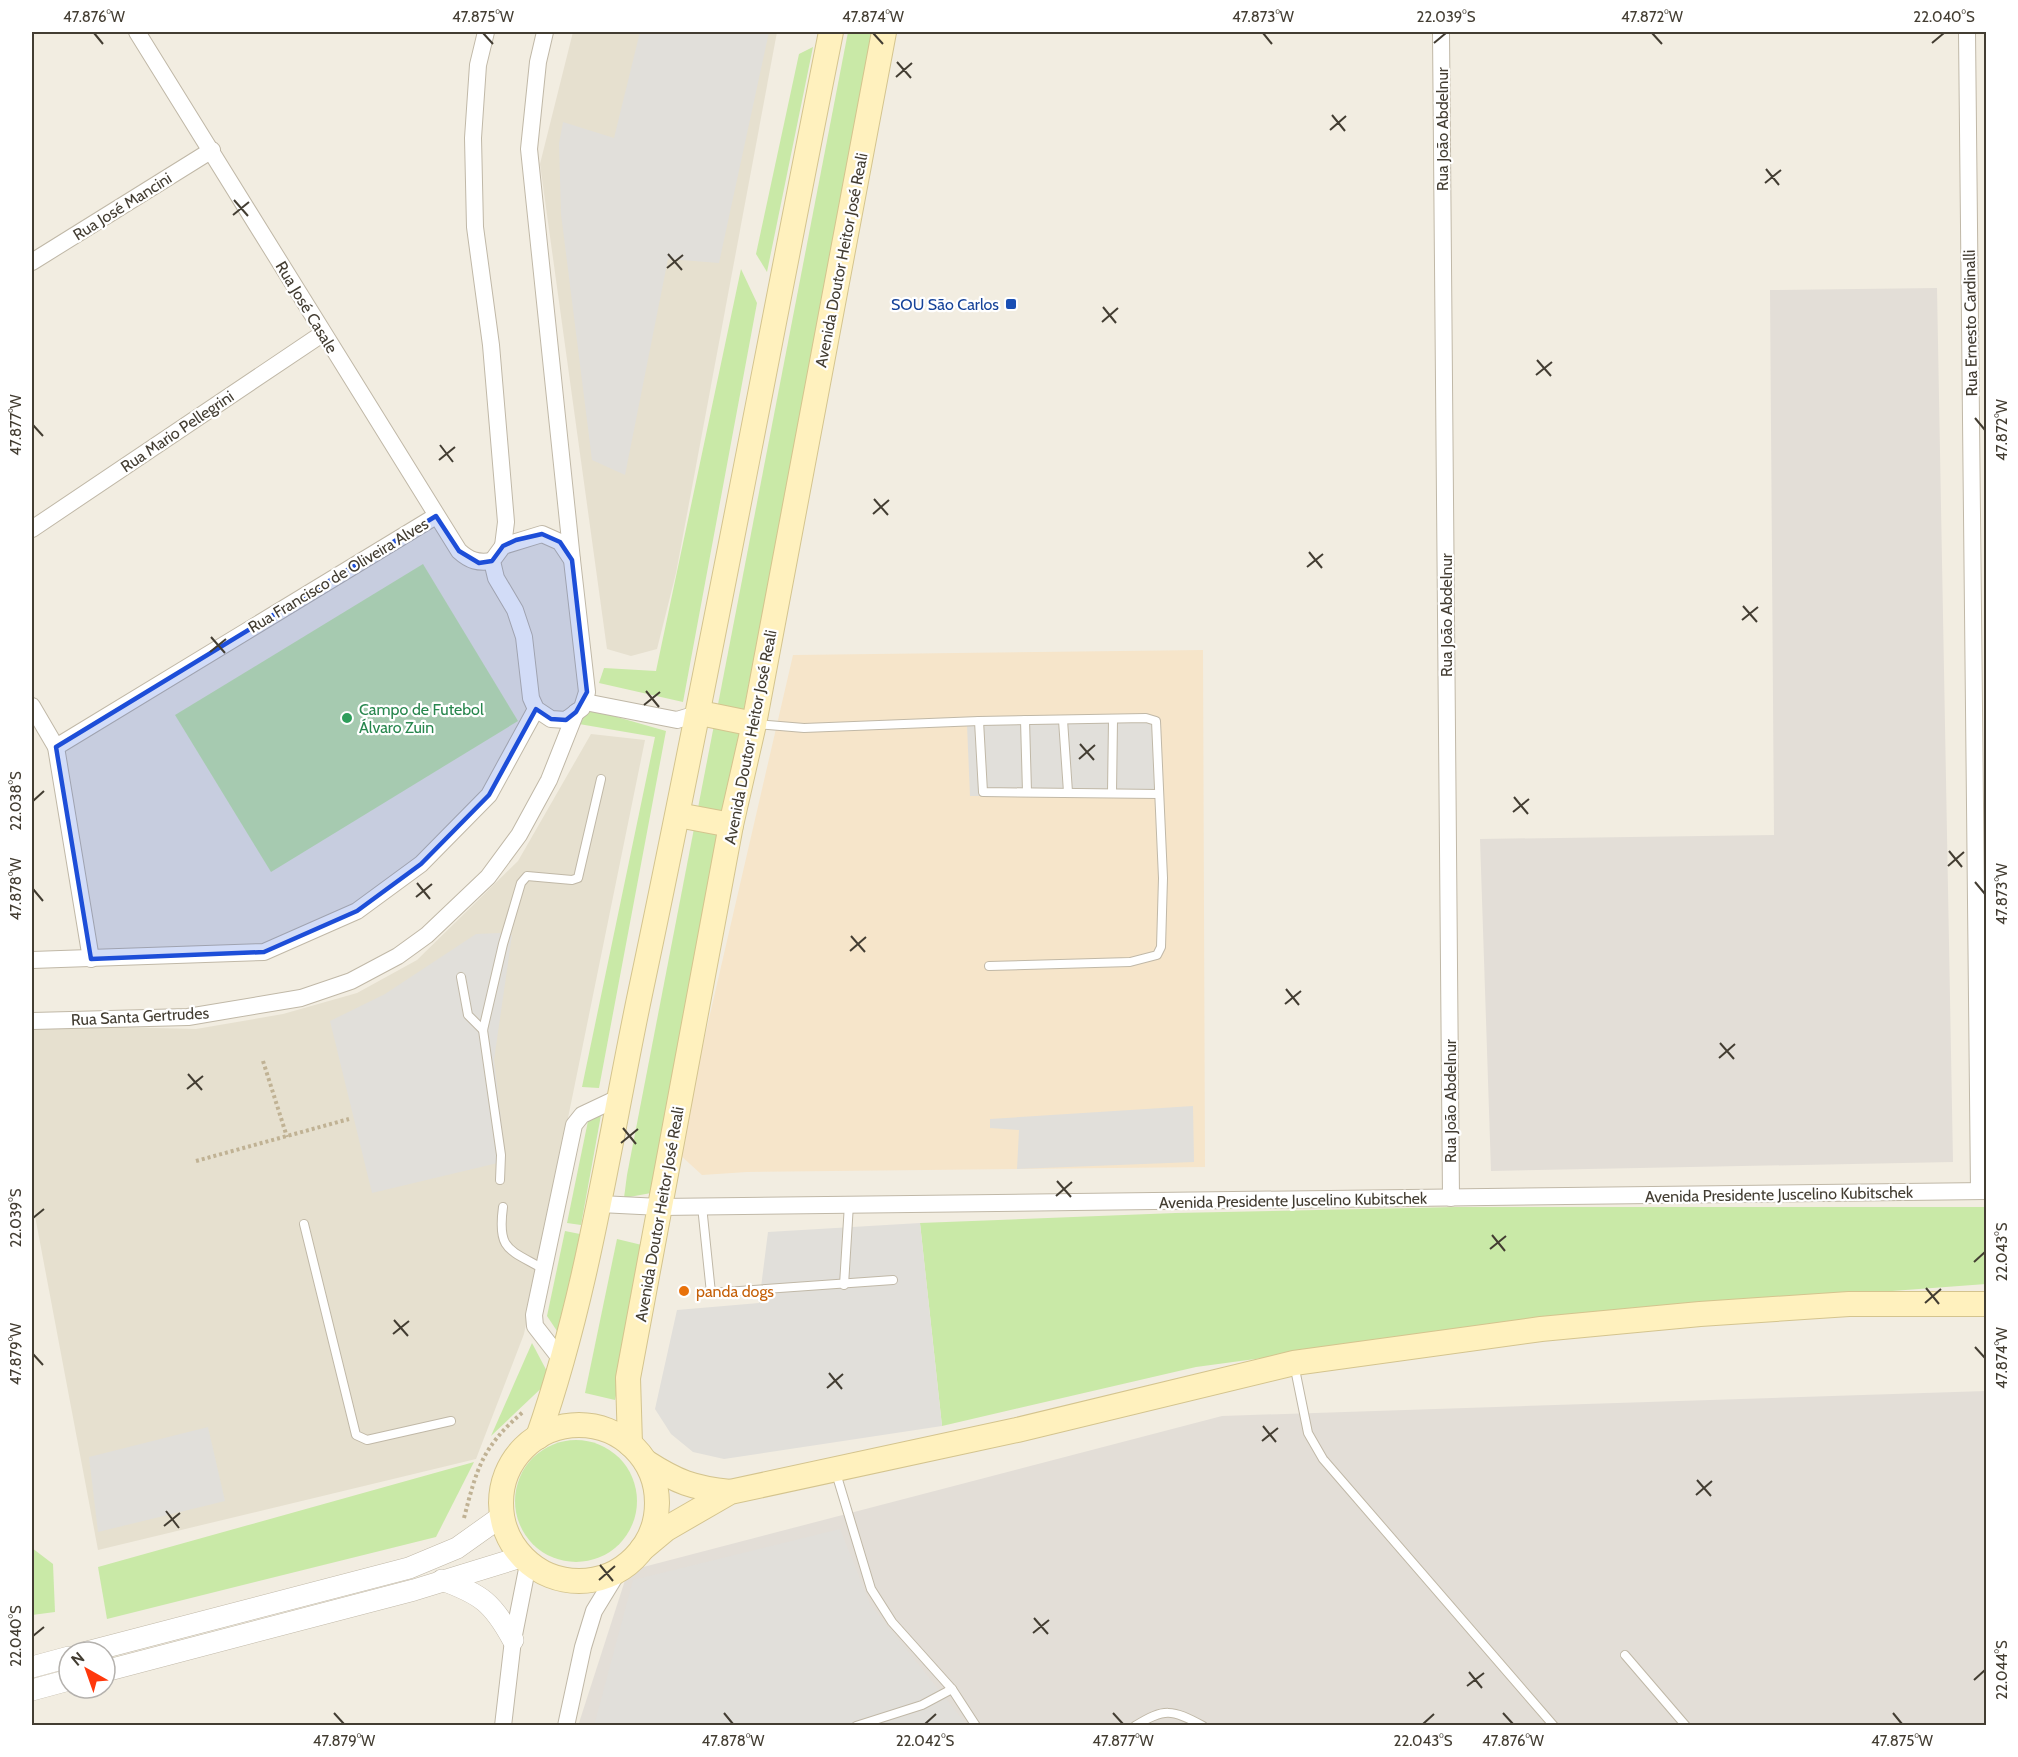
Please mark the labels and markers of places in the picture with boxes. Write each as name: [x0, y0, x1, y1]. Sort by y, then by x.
place label: SOU São Carlos: [891, 295, 999, 314]
marker: SOU São Carlos: [1004, 297, 1018, 311]
place label: Campo de Futebol Álvaro Zuin: [359, 700, 484, 737]
marker: Campo de Futebol Álvaro Zuin: [340, 711, 354, 725]
place label: panda dogs: [696, 1282, 774, 1301]
marker: panda dogs: [677, 1284, 691, 1298]

